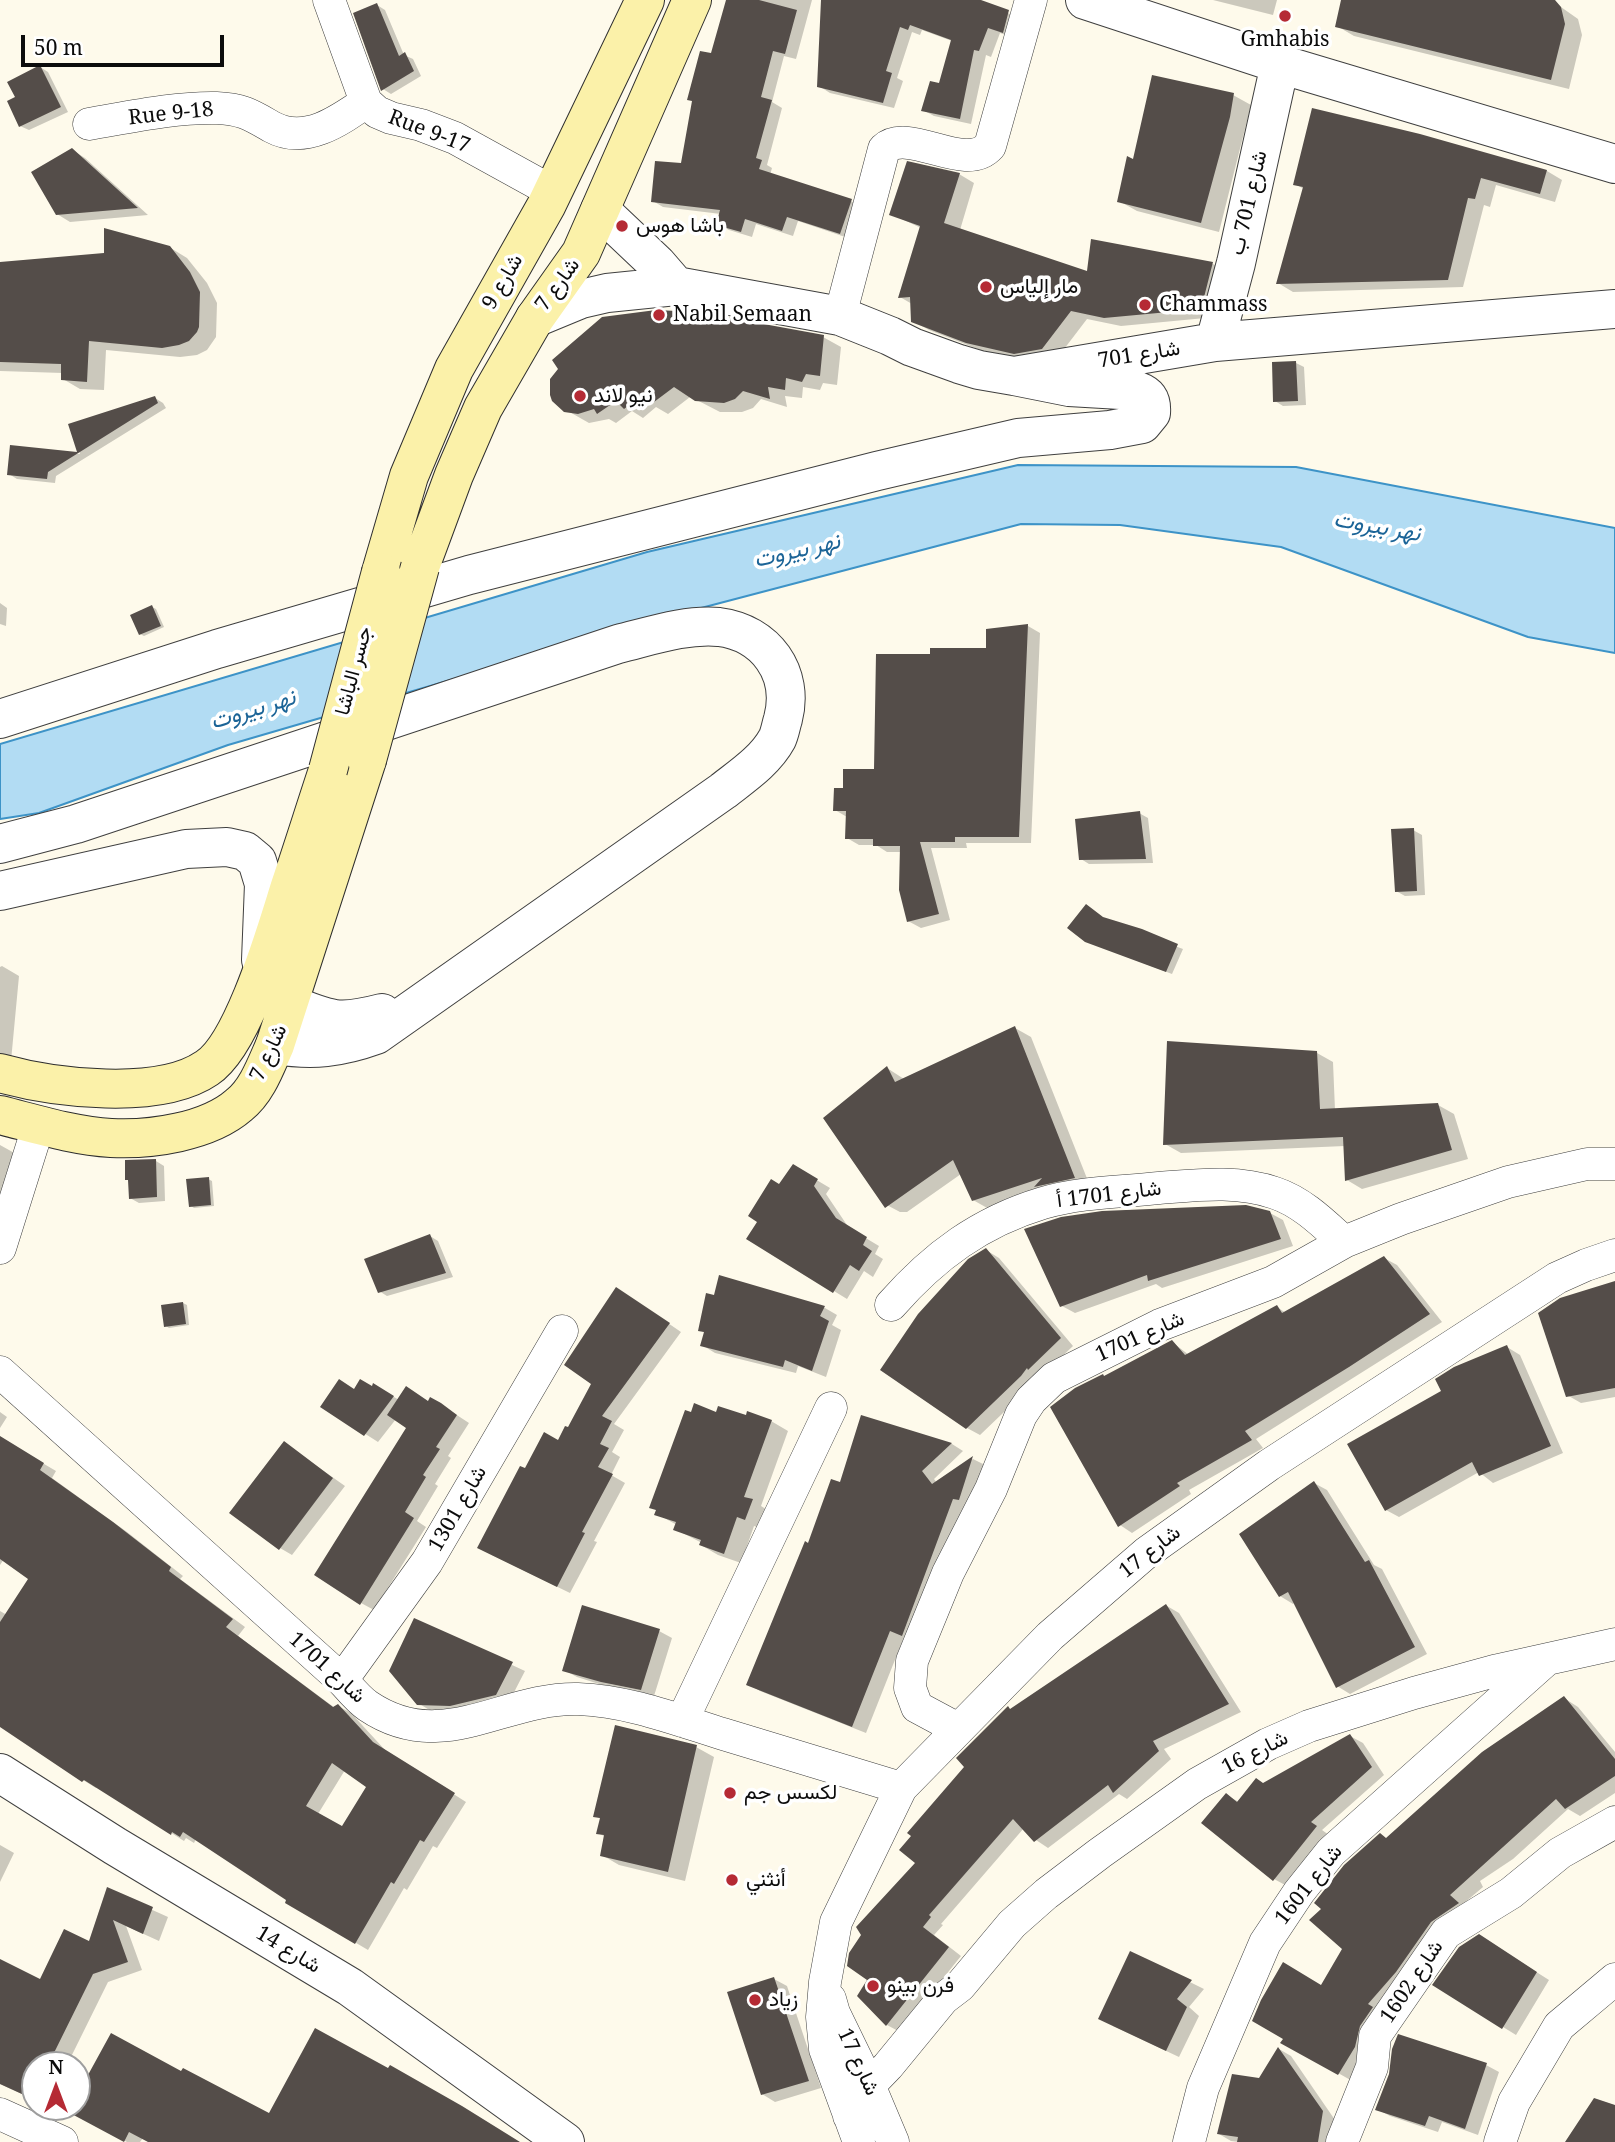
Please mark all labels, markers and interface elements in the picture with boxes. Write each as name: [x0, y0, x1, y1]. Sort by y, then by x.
marker: Gmhabis: [1277, 8, 1293, 24]
scale bar: [24, 21, 228, 65]
place label: Gmhabis: [1240, 27, 1330, 53]
text: 50 m: [34, 33, 83, 61]
street label: Rue 9-18: [127, 97, 215, 131]
street label: Rue 9-17: [385, 105, 473, 159]
street label: شارع 701 ب: [1225, 148, 1273, 258]
place label: باشا هوس: [636, 213, 724, 239]
marker: باشا هوس: [614, 218, 630, 234]
street label: شارع 9: [477, 250, 529, 314]
street label: شارع 7: [530, 254, 586, 316]
place label: مار إلياس: [1000, 274, 1078, 300]
marker: مار إلياس: [978, 279, 994, 295]
place label: Chammass: [1159, 292, 1268, 318]
marker: Chammass: [1137, 297, 1153, 313]
place label: Nabil Semaan: [673, 302, 812, 328]
marker: Nabil Semaan: [651, 307, 667, 323]
street label: شارع 701: [1096, 336, 1182, 374]
place label: نيو لاند: [594, 383, 653, 409]
marker: نيو لاند: [572, 388, 588, 404]
water label: نهر بيروت: [1331, 506, 1423, 548]
water label: نهر بيروت: [751, 528, 843, 574]
street label: جسر الباشا: [330, 624, 378, 718]
water label: نهر بيروت: [207, 684, 299, 736]
street label: شارع 7: [245, 1021, 293, 1085]
street label: شارع 1701 أ: [1055, 1176, 1163, 1214]
street label: شارع 1701: [1092, 1306, 1188, 1368]
street label: شارع 1301: [423, 1462, 493, 1556]
street label: شارع 17: [1114, 1520, 1186, 1584]
street label: شارع 1701: [283, 1627, 371, 1709]
street label: شارع 16: [1218, 1726, 1292, 1780]
place label: لكسس جم: [744, 1780, 837, 1806]
marker: لكسس جم: [722, 1785, 738, 1801]
street label: شارع 1601: [1270, 1840, 1348, 1930]
place label: أنثني: [746, 1867, 786, 1893]
marker: أنثني: [724, 1872, 740, 1888]
street label: شارع 14: [251, 1921, 325, 1979]
street label: شارع 1602: [1375, 1936, 1449, 2028]
place label: فرن بينو: [887, 1973, 954, 1999]
marker: فرن بينو: [865, 1978, 881, 1994]
place label: زياد: [769, 1987, 798, 2013]
marker: زياد: [747, 1992, 763, 2008]
street label: شارع 17: [832, 2024, 884, 2100]
north arrow: [21, 2051, 91, 2121]
text: N: [49, 2054, 63, 2080]

